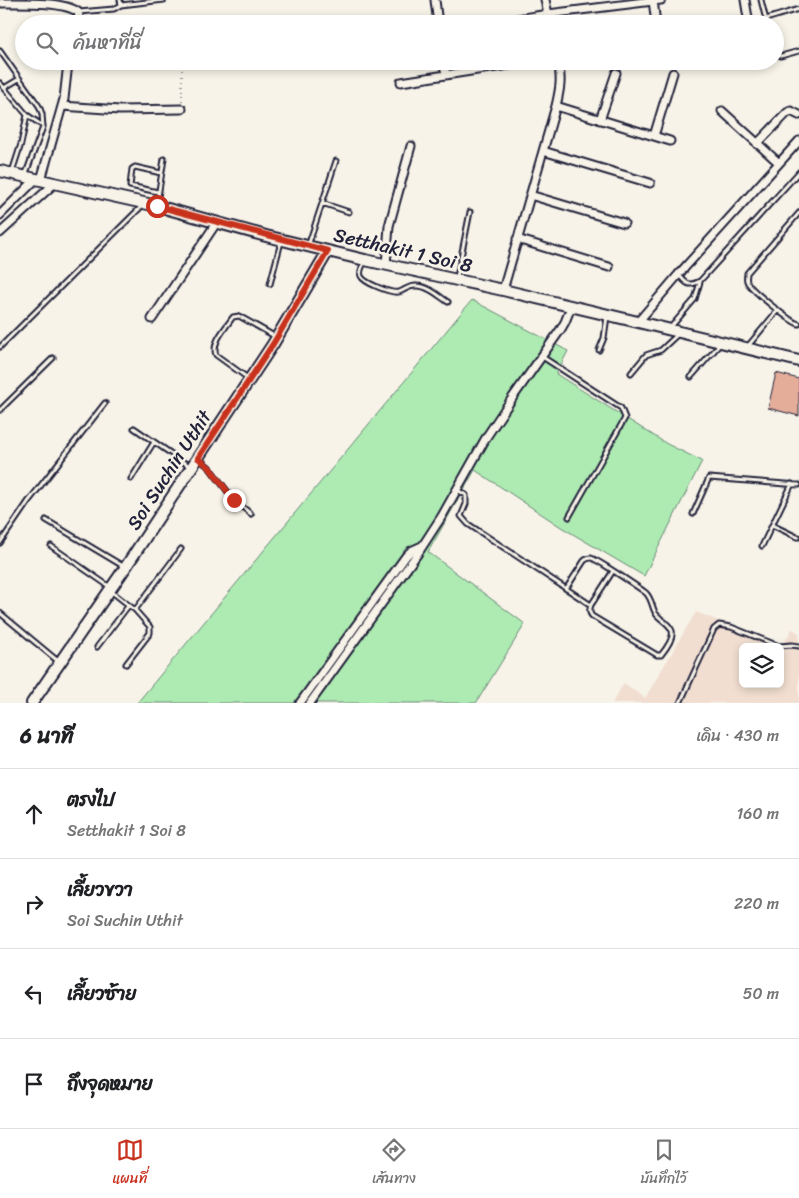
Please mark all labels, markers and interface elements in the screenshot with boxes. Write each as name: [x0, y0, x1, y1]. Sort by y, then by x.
search box: [15, 15, 784, 70]
text: ค้นหาที่นี่: [73, 26, 142, 59]
icon: search: [33, 29, 61, 57]
route start: [146, 195, 169, 218]
street label: Setthakit 1 Soi 8: [331, 218, 476, 282]
street label: Soi Suchin Uthit: [118, 402, 221, 537]
route end: [223, 489, 246, 512]
map controls: [739, 643, 784, 688]
button: layers: [739, 643, 784, 688]
text: 6 นาที: [20, 717, 74, 755]
text: เดิน · 430 m: [696, 721, 779, 750]
text: ตรงไป: [67, 783, 115, 816]
text: 160 m: [736, 799, 779, 828]
icon: ahead: [20, 800, 48, 828]
text: Setthakit 1 Soi 8: [67, 816, 186, 845]
text: เลี้ยวขวา: [67, 873, 133, 906]
text: 220 m: [734, 889, 779, 918]
icon: right: [20, 890, 48, 918]
text: Soi Suchin Uthit: [67, 906, 183, 935]
text: เลี้ยวซ้าย: [67, 977, 136, 1010]
text: 50 m: [743, 979, 779, 1008]
icon: left: [20, 980, 48, 1008]
text: ถึงจุดหมาย: [67, 1067, 153, 1100]
icon: arrive: [20, 1070, 48, 1098]
tab: แผนที่: [112, 1136, 147, 1191]
tab: เส้นทาง: [372, 1136, 416, 1191]
tab: บันทึกไว้: [641, 1136, 687, 1191]

